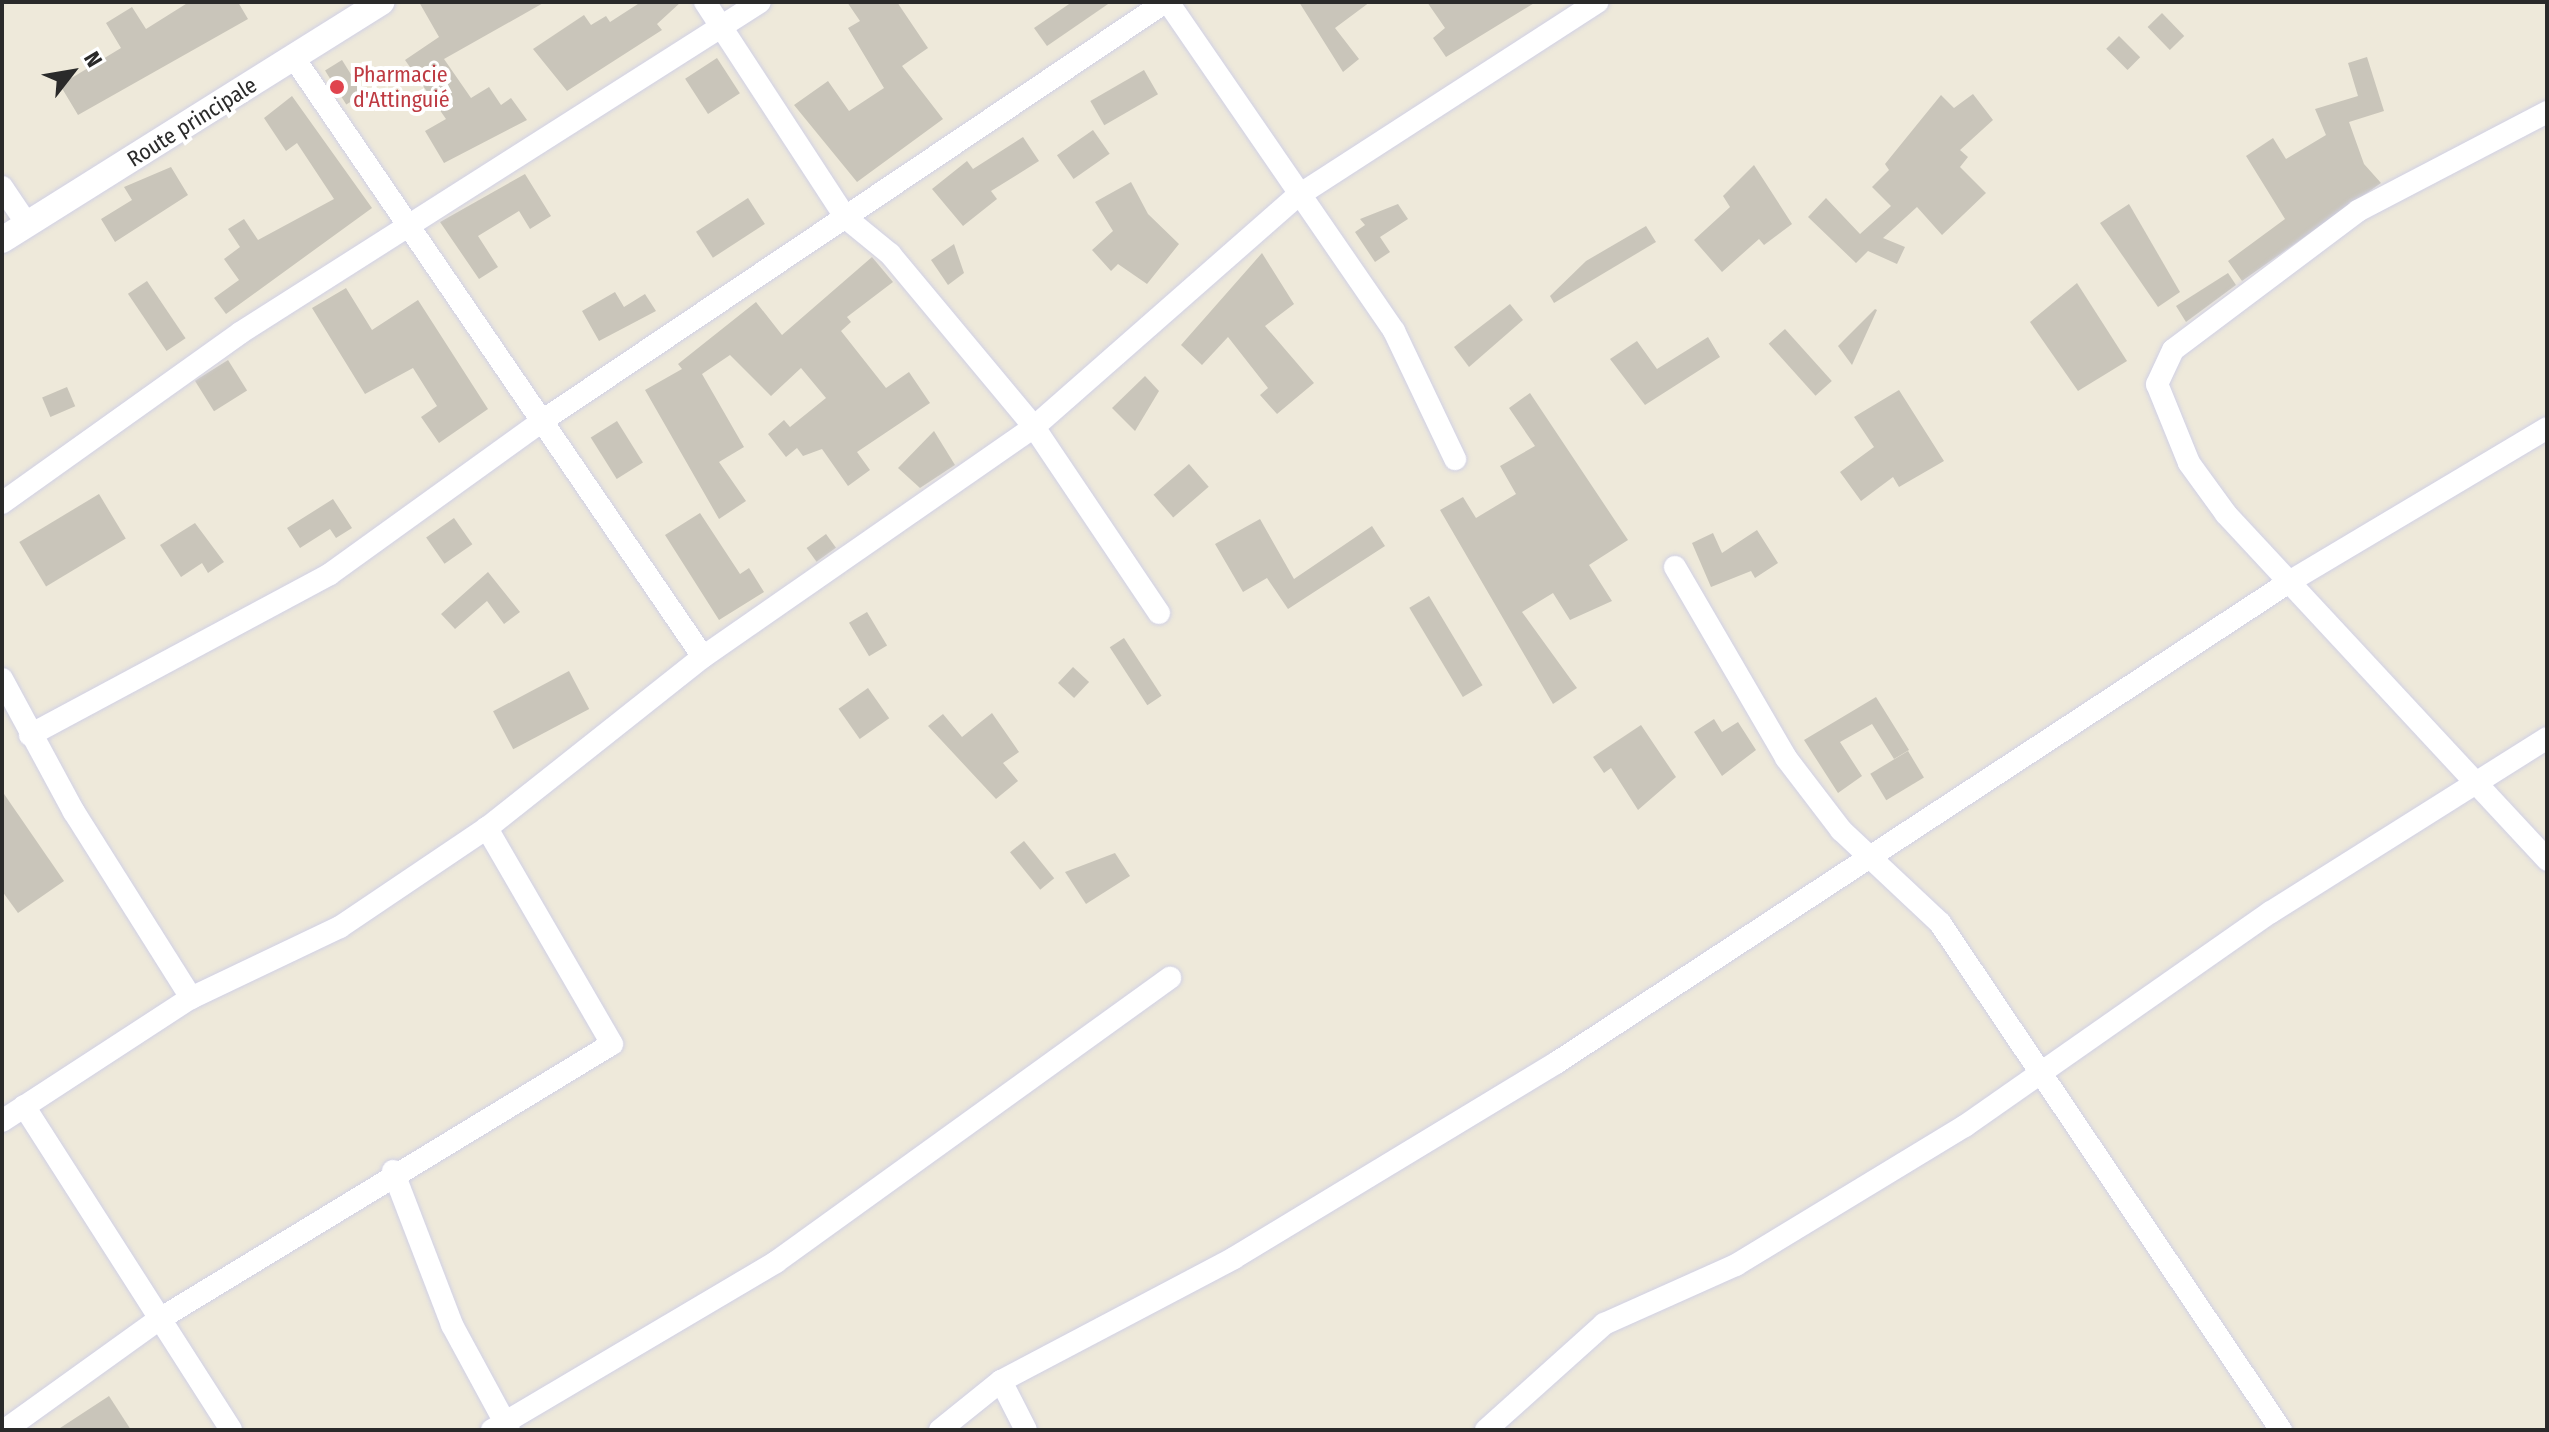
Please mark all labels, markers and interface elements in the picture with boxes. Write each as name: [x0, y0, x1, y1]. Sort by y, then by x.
north arrow: [32, 32, 112, 112]
text: N: [78, 47, 108, 72]
place label: Pharmacie d'Attinguié: [353, 61, 450, 112]
street label: Route principale: [122, 72, 262, 172]
marker: Pharmacie d'Attinguié: [328, 78, 346, 96]

